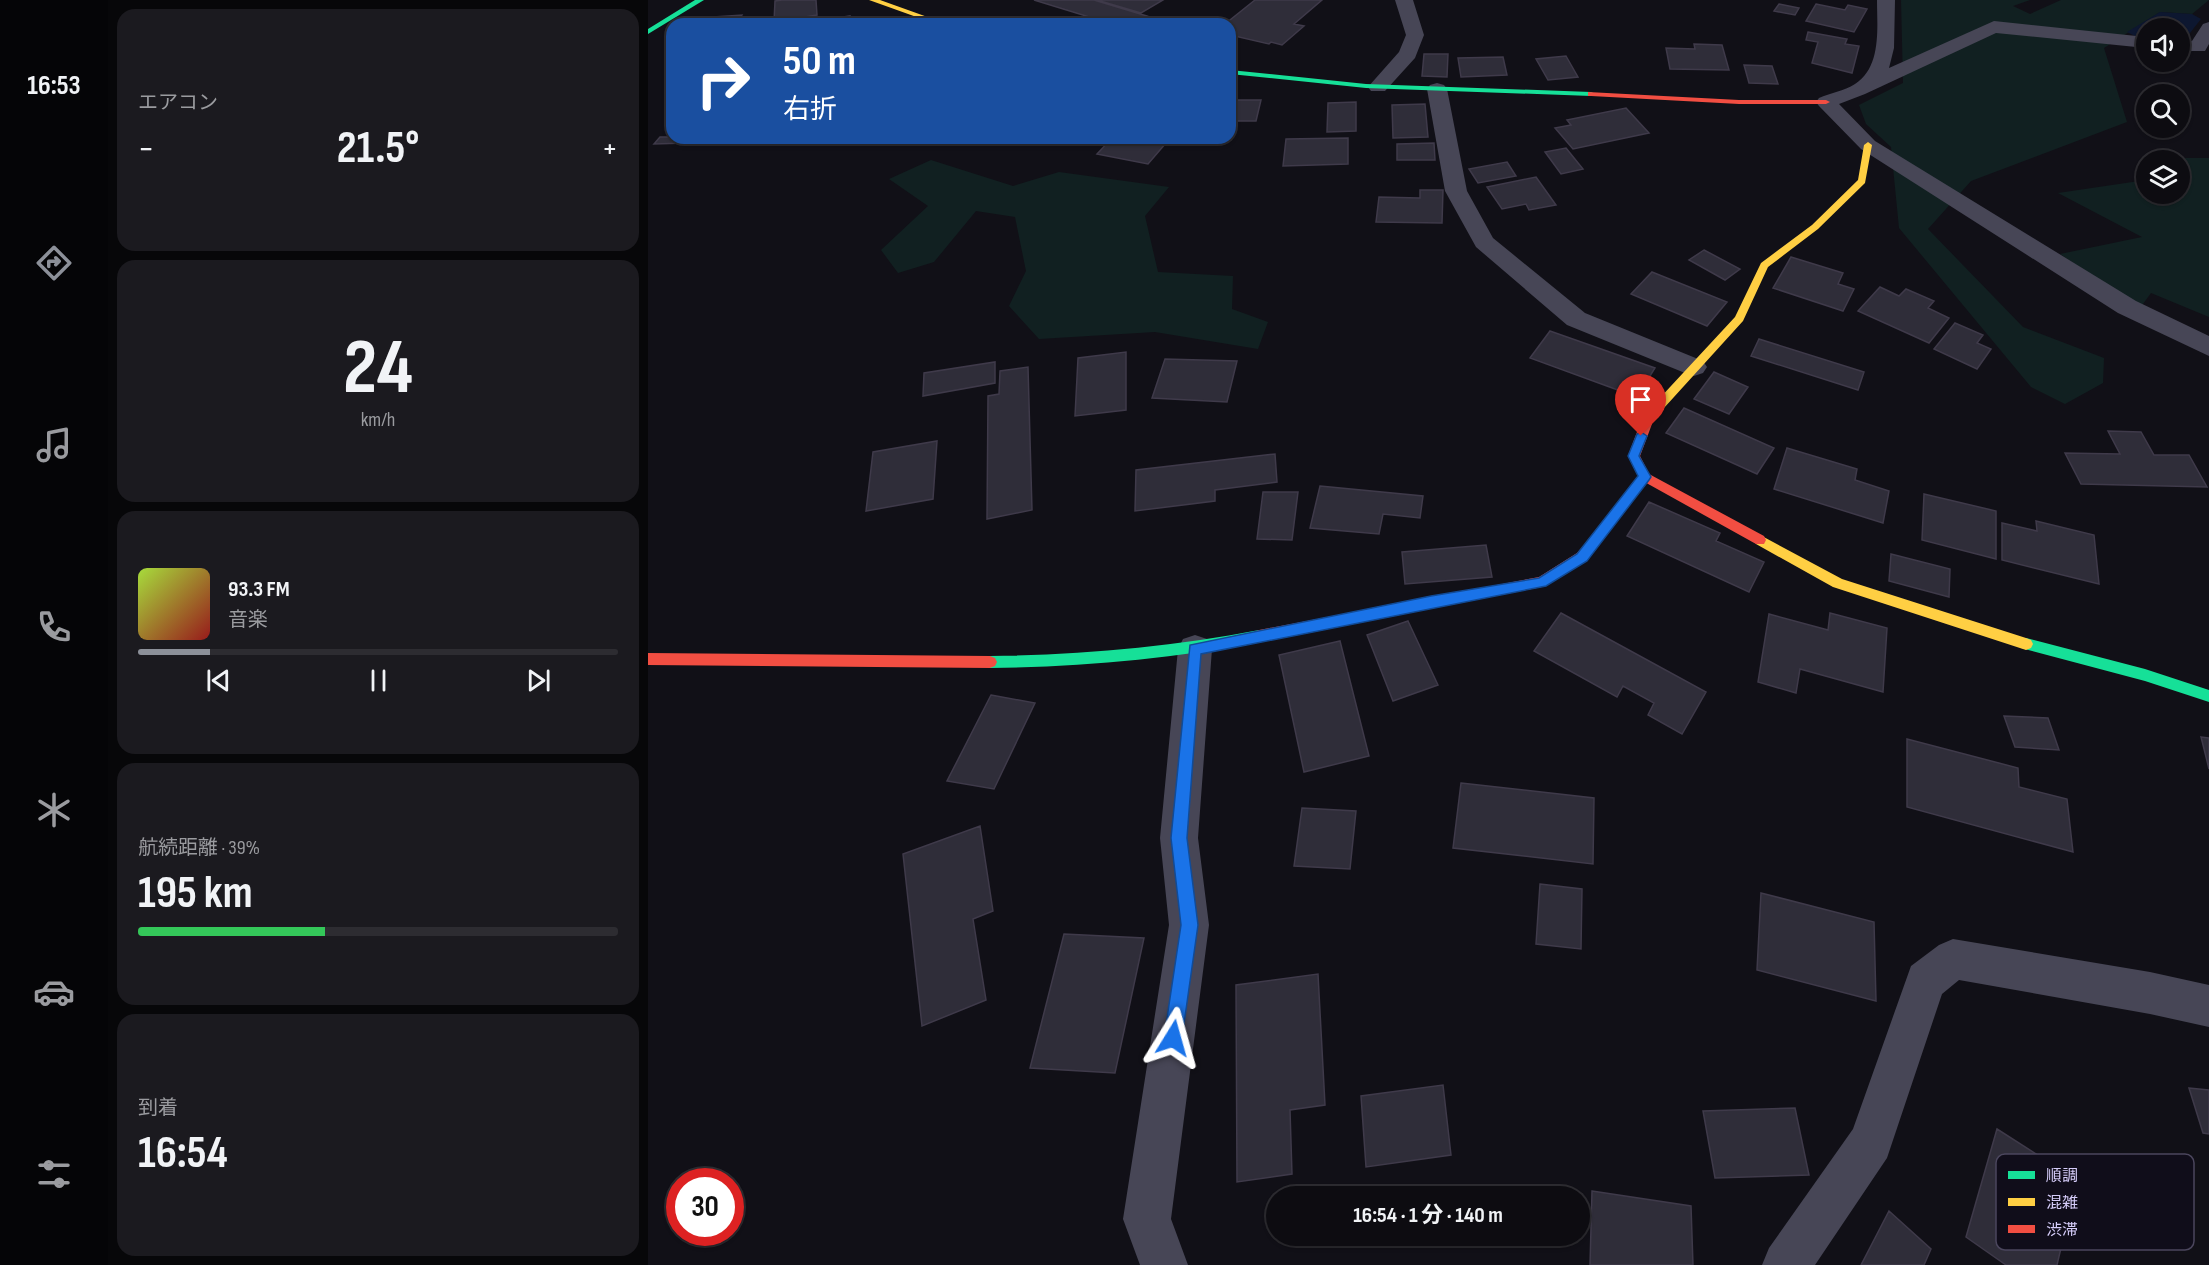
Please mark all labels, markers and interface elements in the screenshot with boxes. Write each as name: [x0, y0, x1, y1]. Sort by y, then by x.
map controls: [2136, 18, 2190, 204]
button: sound: [2136, 18, 2190, 72]
text: 50 m: [783, 36, 856, 87]
icon: right: [684, 42, 762, 120]
text: 16:53: [27, 70, 81, 102]
button: search: [2136, 84, 2190, 138]
text: エアコン: [138, 91, 218, 115]
text: 右折: [783, 94, 837, 126]
text: 21.5°: [337, 121, 419, 176]
text: −: [138, 129, 154, 169]
text: +: [602, 129, 618, 169]
button: layers: [2136, 150, 2190, 204]
icon: directions: [33, 242, 75, 284]
text: 24: [343, 322, 413, 415]
pin: [1615, 374, 1666, 436]
icon: arrive: [1624, 383, 1657, 416]
text: km/h: [361, 408, 395, 432]
icon: music: [33, 424, 75, 466]
text: 93.3 FM: [228, 576, 290, 603]
icon: phone: [33, 606, 75, 648]
text: 音楽: [228, 608, 268, 632]
icon: previous: [202, 664, 235, 697]
icon: pause: [362, 664, 395, 697]
icon: next: [522, 664, 555, 697]
icon: climate: [33, 789, 75, 831]
text: 航続距離 · 39%: [138, 836, 260, 860]
text: 195 km: [138, 866, 253, 921]
icon: car: [33, 971, 75, 1013]
position arrow: [1141, 1006, 1205, 1070]
text: 到着: [138, 1096, 178, 1120]
text: 16:54: [138, 1126, 228, 1181]
icon: filters: [33, 1153, 75, 1195]
legend: [1996, 1154, 2194, 1250]
text: 順調: [2046, 1167, 2078, 1186]
speed limit sign: 30: [666, 1168, 744, 1246]
text: 混雑: [2046, 1194, 2078, 1213]
text: 16:54 · 1 分 · 140 m: [1353, 1202, 1503, 1229]
text: 渋滞: [2046, 1221, 2078, 1240]

